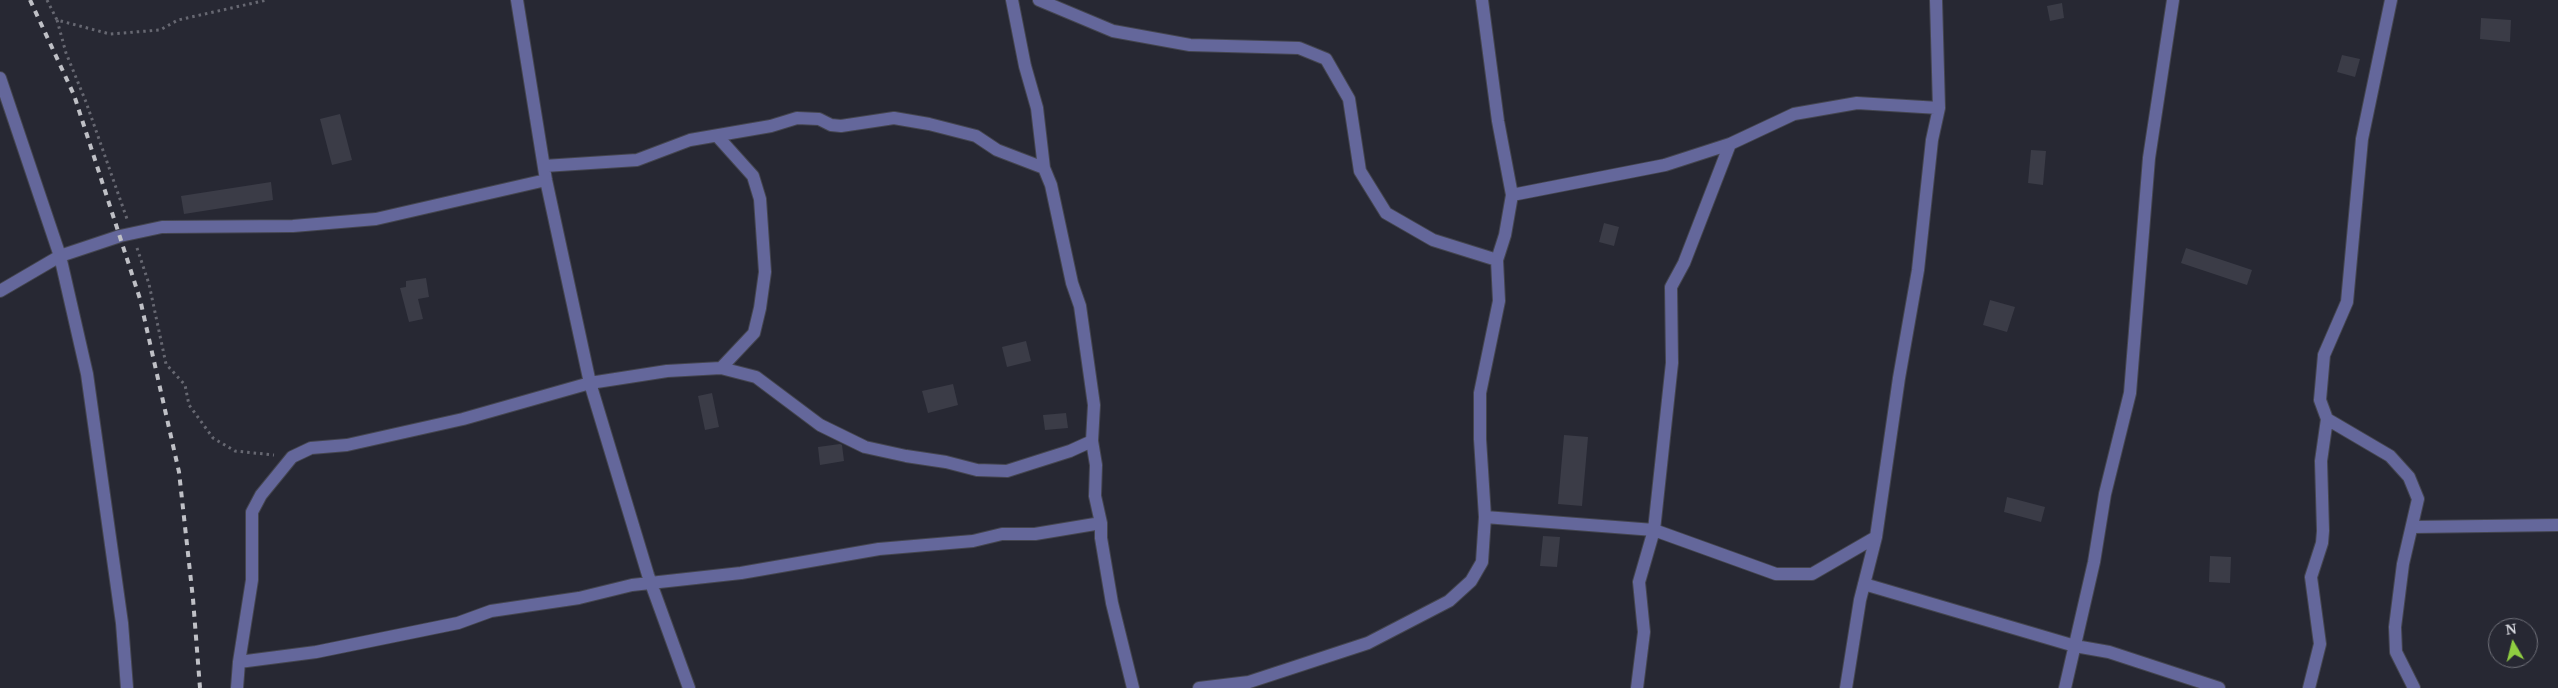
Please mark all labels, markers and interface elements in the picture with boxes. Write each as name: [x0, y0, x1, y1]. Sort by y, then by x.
north arrow: [2488, 618, 2538, 668]
text: N: [2504, 618, 2518, 639]

